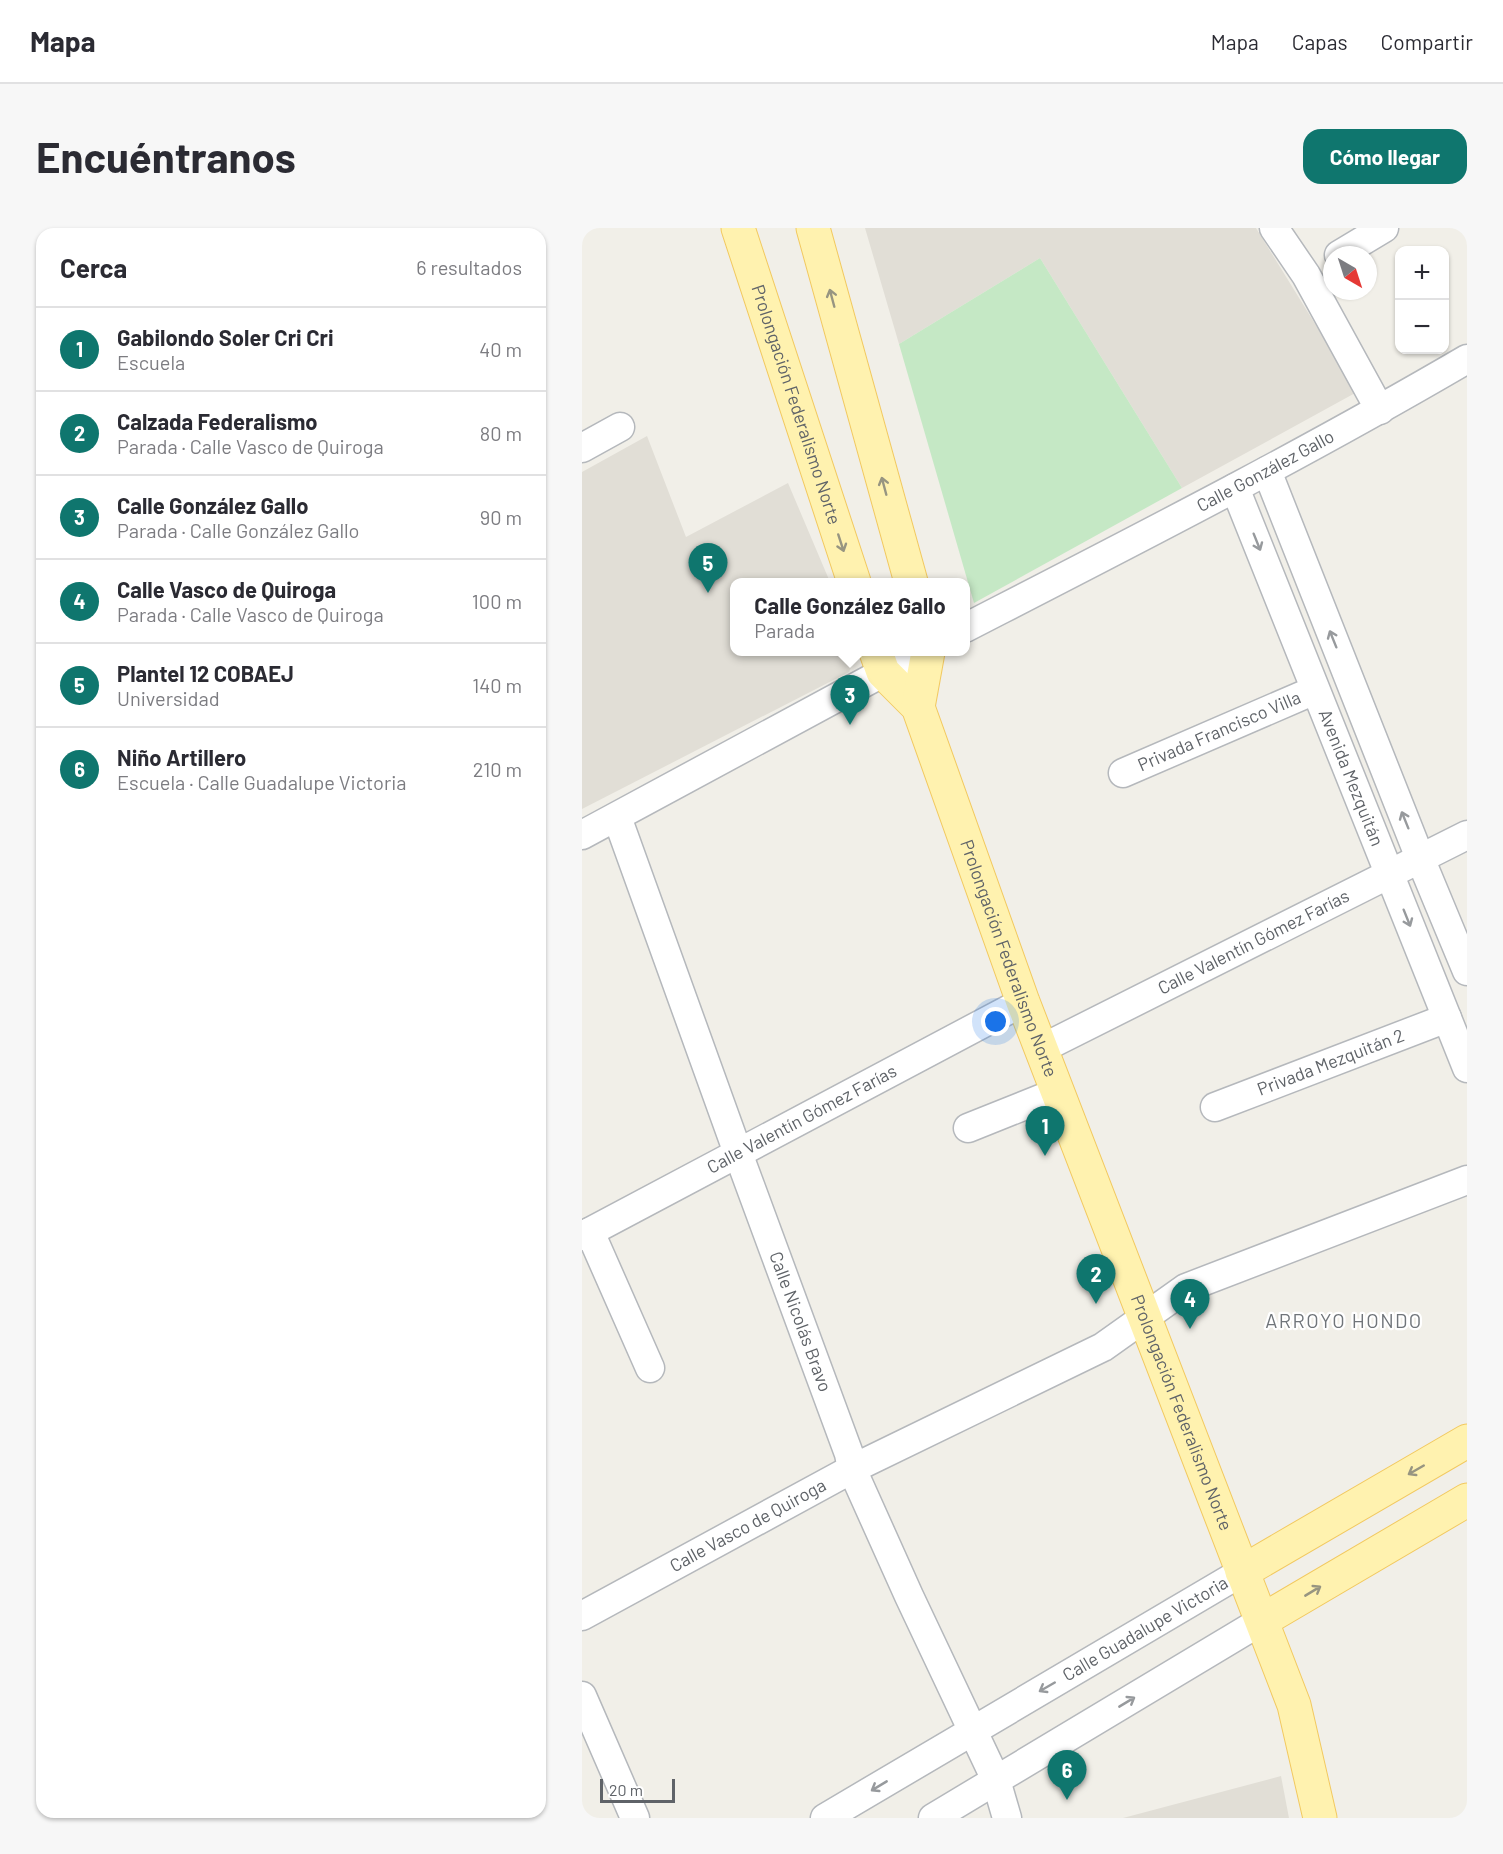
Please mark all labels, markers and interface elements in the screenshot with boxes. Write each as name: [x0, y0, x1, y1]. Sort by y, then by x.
text: Mapa: [30, 24, 96, 58]
text: Mapa: [1211, 29, 1259, 54]
text: Capas: [1292, 29, 1348, 54]
text: Compartir: [1381, 29, 1473, 54]
button: Cómo llegar: [1303, 129, 1467, 184]
text: Encuéntranos: [36, 131, 296, 181]
north arrow: [1323, 246, 1377, 300]
map controls: [1395, 246, 1449, 354]
button: +: [1395, 246, 1449, 300]
text: Cerca: [60, 252, 127, 283]
text: 6 resultados: [416, 255, 522, 279]
street label: Prolongación Federalismo Norte: [747, 282, 846, 527]
one-way arrow: [826, 289, 837, 308]
button: −: [1395, 300, 1449, 354]
text: Gabilondo Soler Cri Cri: [117, 324, 334, 350]
text: 1: [76, 337, 83, 361]
text: 40 m: [479, 337, 522, 361]
text: Escuela: [117, 350, 185, 374]
text: Calzada Federalismo: [117, 408, 318, 434]
text: 2: [74, 421, 85, 445]
text: 80 m: [480, 421, 522, 445]
street label: Calle González Gallo: [1193, 424, 1338, 516]
text: Parada · Calle Vasco de Quiroga: [117, 434, 384, 458]
one-way arrow: [878, 477, 890, 496]
text: Calle González Gallo: [117, 492, 308, 518]
text: 3: [74, 505, 85, 529]
text: 90 m: [480, 505, 522, 529]
text: Parada · Calle González Gallo: [117, 518, 360, 542]
one-way arrow: [1252, 532, 1263, 551]
one-way arrow: [836, 533, 847, 552]
pin: 5: [688, 544, 728, 593]
text: Calle Vasco de Quiroga: [117, 576, 336, 602]
popup: [730, 578, 970, 656]
text: 4: [73, 589, 86, 613]
text: 100 m: [472, 589, 522, 613]
text: Calle González Gallo: [754, 592, 946, 618]
text: Parada · Calle Vasco de Quiroga: [117, 602, 384, 626]
text: Parada: [754, 618, 815, 642]
one-way arrow: [1327, 630, 1338, 649]
text: Plantel 12 COBAEJ: [117, 660, 294, 686]
text: 5: [74, 673, 85, 697]
text: 140 m: [472, 673, 522, 697]
pin: 3: [830, 676, 870, 725]
text: Universidad: [117, 686, 220, 710]
street label: Privada Francisco Villa: [1134, 686, 1304, 775]
street label: Avenida Mezquitán: [1315, 706, 1389, 849]
text: Niño Artillero: [117, 744, 246, 770]
text: 6: [74, 757, 85, 781]
text: 210 m: [473, 757, 522, 781]
text: Escuela · Calle Guadalupe Victoria: [117, 770, 407, 794]
one-way arrow: [1399, 811, 1410, 830]
street label: Prolongación Federalismo Norte: [956, 837, 1063, 1080]
street label: Calle Valentín Gómez Farías: [1154, 884, 1353, 999]
one-way arrow: [1402, 909, 1413, 927]
your location: [981, 1007, 1010, 1036]
street label: Privada Mezquitán 2: [1254, 1024, 1407, 1100]
street label: Calle Valentín Gómez Farías: [703, 1059, 900, 1178]
pin: 1: [1026, 1106, 1064, 1156]
street label: Calle Nicolás Bravo: [765, 1248, 837, 1395]
pin: 2: [1076, 1254, 1116, 1304]
pin: 4: [1170, 1280, 1210, 1329]
street label: Prolongación Federalismo Norte: [1127, 1291, 1238, 1533]
district label: ARROYO HONDO: [1265, 1308, 1423, 1332]
one-way arrow: [1408, 1465, 1425, 1477]
street label: Calle Vasco de Quiroga: [666, 1473, 829, 1576]
street label: Calle Guadalupe Victoria: [1058, 1571, 1232, 1685]
one-way arrow: [1304, 1584, 1321, 1596]
one-way arrow: [1039, 1681, 1056, 1693]
one-way arrow: [1118, 1695, 1135, 1707]
pin: 6: [1048, 1750, 1086, 1800]
scale bar: [600, 1776, 675, 1804]
text: 20 m: [609, 1780, 643, 1799]
one-way arrow: [871, 1780, 888, 1792]

